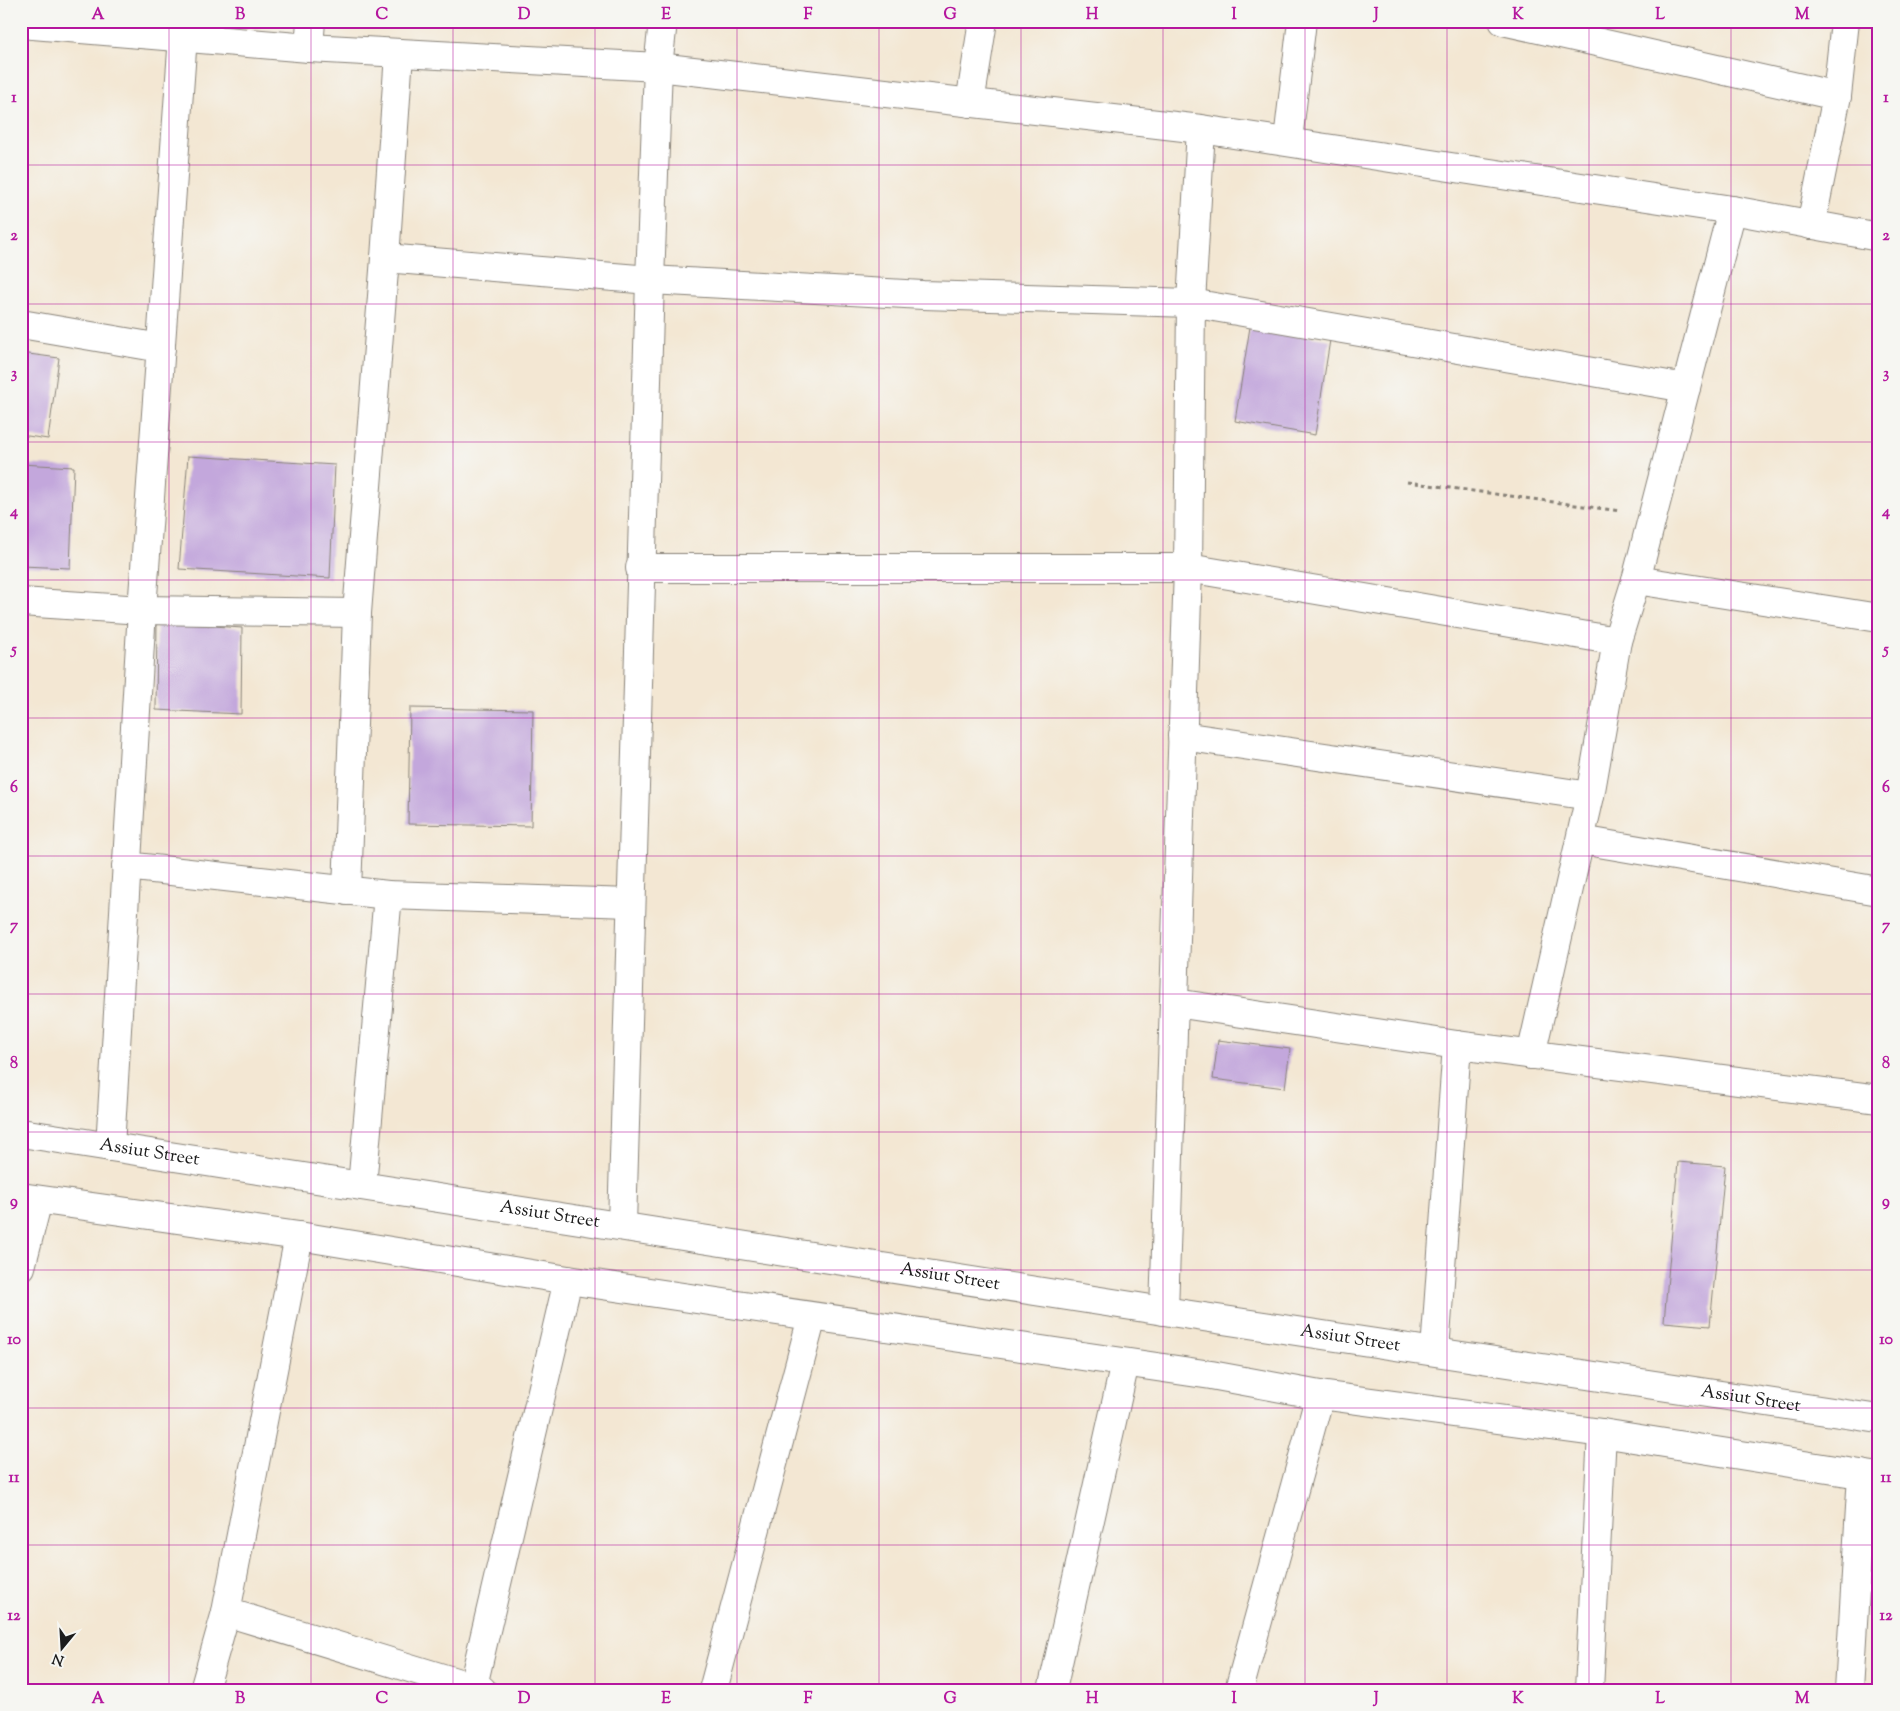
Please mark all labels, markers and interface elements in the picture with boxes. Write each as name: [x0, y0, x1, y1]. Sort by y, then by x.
text: A: [92, 4, 105, 27]
text: B: [235, 4, 245, 27]
text: C: [376, 4, 389, 27]
text: D: [518, 4, 531, 27]
text: E: [661, 4, 671, 27]
text: F: [804, 4, 813, 27]
text: G: [943, 4, 957, 27]
text: H: [1086, 4, 1099, 27]
text: I: [1231, 4, 1237, 27]
text: J: [1372, 4, 1379, 27]
text: K: [1512, 4, 1524, 27]
text: L: [1655, 4, 1665, 27]
text: M: [1795, 4, 1810, 27]
text: 1: [11, 87, 17, 110]
text: 1: [1883, 87, 1889, 110]
text: 2: [10, 225, 18, 248]
text: 2: [1882, 225, 1890, 248]
text: 3: [11, 363, 18, 386]
text: 3: [1883, 363, 1890, 386]
text: 4: [9, 501, 18, 524]
text: 4: [1881, 501, 1890, 524]
text: 5: [9, 639, 17, 662]
text: 5: [1881, 639, 1889, 662]
text: 6: [10, 777, 18, 800]
text: 6: [1882, 777, 1890, 800]
text: 7: [10, 915, 19, 938]
text: 7: [1882, 915, 1891, 938]
text: 8: [10, 1053, 18, 1076]
text: 8: [1882, 1053, 1890, 1076]
street label: Assiut Street: [98, 1132, 201, 1174]
text: 9: [10, 1191, 18, 1214]
text: 9: [1882, 1191, 1890, 1214]
street label: Assiut Street: [498, 1195, 601, 1236]
street label: Assiut Street: [898, 1257, 1002, 1298]
street label: Assiut Street: [1298, 1319, 1402, 1359]
text: 10: [7, 1329, 21, 1352]
text: 10: [1879, 1329, 1893, 1352]
street label: Assiut Street: [1699, 1379, 1802, 1420]
text: 11: [9, 1467, 20, 1490]
text: 11: [1881, 1467, 1892, 1490]
text: 12: [8, 1605, 21, 1628]
text: 12: [1880, 1605, 1893, 1628]
north arrow: [38, 1624, 88, 1674]
text: N: [50, 1647, 67, 1670]
text: A: [92, 1688, 105, 1711]
text: B: [235, 1688, 245, 1711]
text: C: [376, 1688, 389, 1711]
text: D: [518, 1688, 531, 1711]
text: E: [661, 1688, 671, 1711]
text: F: [804, 1688, 813, 1711]
text: G: [943, 1688, 957, 1711]
text: H: [1086, 1688, 1099, 1711]
text: I: [1231, 1688, 1237, 1711]
text: J: [1372, 1688, 1379, 1711]
text: K: [1512, 1688, 1524, 1711]
text: L: [1655, 1688, 1665, 1711]
text: M: [1795, 1688, 1810, 1711]

